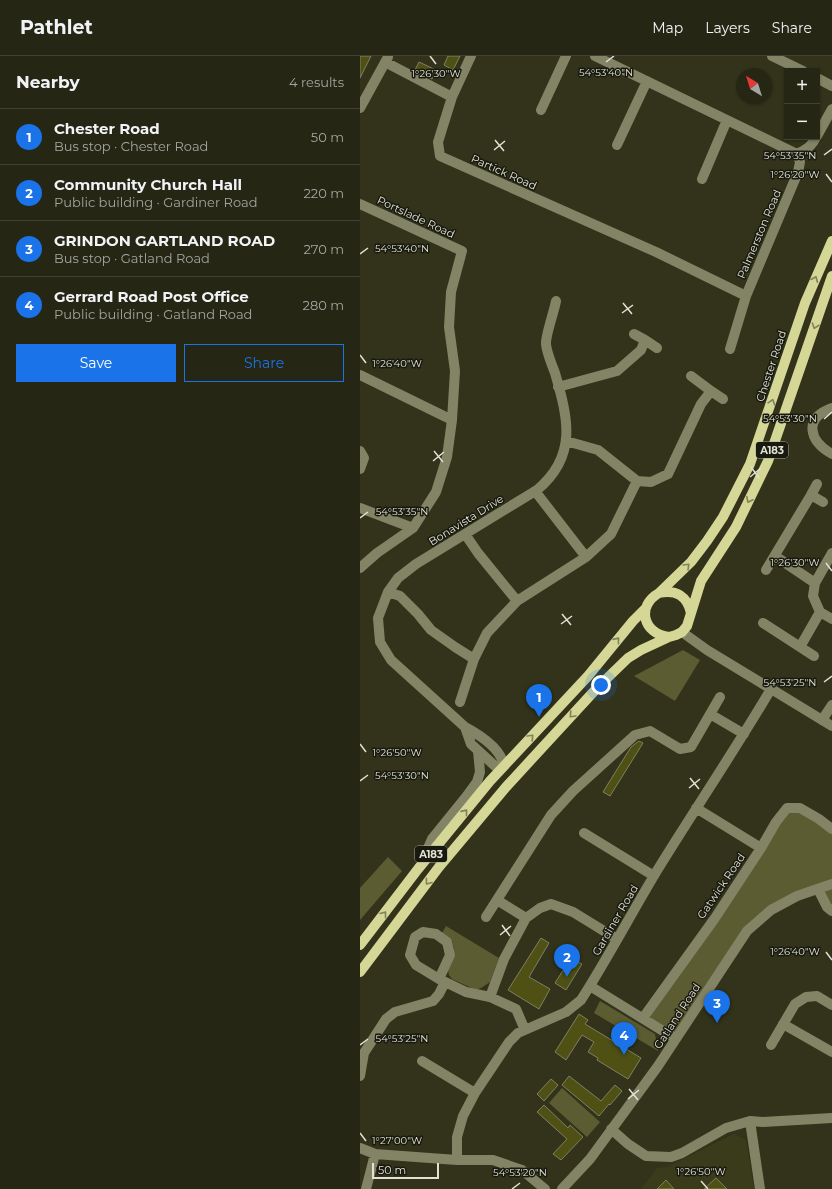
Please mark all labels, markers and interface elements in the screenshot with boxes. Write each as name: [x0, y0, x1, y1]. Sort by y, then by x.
text: Pathlet: [20, 16, 93, 39]
text: Map: [652, 19, 683, 37]
text: Layers: [705, 19, 750, 37]
text: Share: [772, 19, 812, 37]
text: 54°53'40"N: [579, 66, 633, 79]
text: 1°26'30"W: [411, 67, 461, 80]
north arrow: [736, 68, 772, 104]
map controls: [784, 68, 820, 140]
button: +: [784, 68, 820, 104]
text: Nearby: [16, 72, 80, 92]
text: 4 results: [289, 74, 344, 90]
button: −: [784, 104, 820, 140]
text: Chester Road: [54, 119, 160, 138]
text: 1: [26, 129, 32, 145]
text: 50 m: [311, 129, 344, 145]
text: Bus stop · Chester Road: [54, 138, 208, 154]
text: 54°53'35"N: [764, 149, 816, 162]
street label: Partick Road: [469, 151, 539, 193]
text: 1°26'20"W: [770, 168, 820, 181]
text: Community Church Hall: [54, 175, 242, 194]
text: 2: [25, 185, 33, 201]
text: 220 m: [303, 185, 344, 201]
street label: Palmerston Road: [734, 187, 784, 281]
street label: Portslade Road: [375, 193, 457, 241]
text: Public building · Gardiner Road: [54, 194, 258, 210]
text: GRINDON GARTLAND ROAD: [54, 231, 275, 250]
text: 3: [25, 241, 33, 257]
text: 270 m: [303, 241, 344, 257]
text: 54°53'40"N: [375, 242, 429, 255]
text: Bus stop · Gatland Road: [54, 250, 210, 266]
one-way arrow: [810, 276, 818, 283]
text: Gerrard Road Post Office: [54, 287, 249, 306]
text: 4: [25, 297, 33, 313]
text: 280 m: [303, 297, 344, 313]
text: Public building · Gatland Road: [54, 306, 252, 322]
one-way arrow: [811, 322, 819, 329]
street label: Chester Road: [753, 329, 789, 403]
button: Save: [16, 344, 176, 382]
button: Share: [184, 344, 344, 382]
text: 1°26'40"W: [372, 357, 422, 370]
one-way arrow: [767, 399, 775, 406]
text: 54°53'30"N: [763, 412, 817, 425]
road number: A183: [756, 442, 788, 458]
street label: Bonavista Drive: [426, 491, 506, 549]
one-way arrow: [746, 495, 754, 503]
text: 54°53'35"N: [376, 505, 428, 518]
text: 1°26'30"W: [770, 556, 820, 569]
one-way arrow: [682, 563, 690, 571]
one-way arrow: [613, 637, 620, 644]
your location: [591, 675, 611, 695]
text: 54°53'25"N: [764, 676, 816, 689]
pin: 1: [526, 684, 552, 717]
one-way arrow: [569, 710, 576, 718]
one-way arrow: [526, 734, 534, 742]
text: 1°26'50"W: [372, 746, 422, 759]
text: 54°53'30"N: [375, 769, 429, 782]
one-way arrow: [460, 810, 467, 817]
road number: A183: [415, 846, 447, 862]
street label: Gatwick Road: [694, 850, 748, 922]
one-way arrow: [426, 878, 433, 885]
street label: Gardiner Road: [589, 882, 641, 958]
one-way arrow: [380, 912, 387, 919]
pin: 2: [554, 944, 580, 977]
text: 1°26'40"W: [770, 945, 820, 958]
street label: Gatland Road: [651, 981, 703, 1051]
pin: 3: [704, 990, 730, 1023]
pin: 4: [611, 1022, 637, 1055]
text: 54°53'25"N: [376, 1032, 428, 1045]
text: 1°27'00"W: [372, 1134, 422, 1147]
scale bar: [372, 1161, 439, 1180]
text: 50 m: [378, 1163, 406, 1177]
text: 1°26'50"W: [676, 1165, 726, 1178]
text: 54°53'20"N: [493, 1166, 547, 1179]

